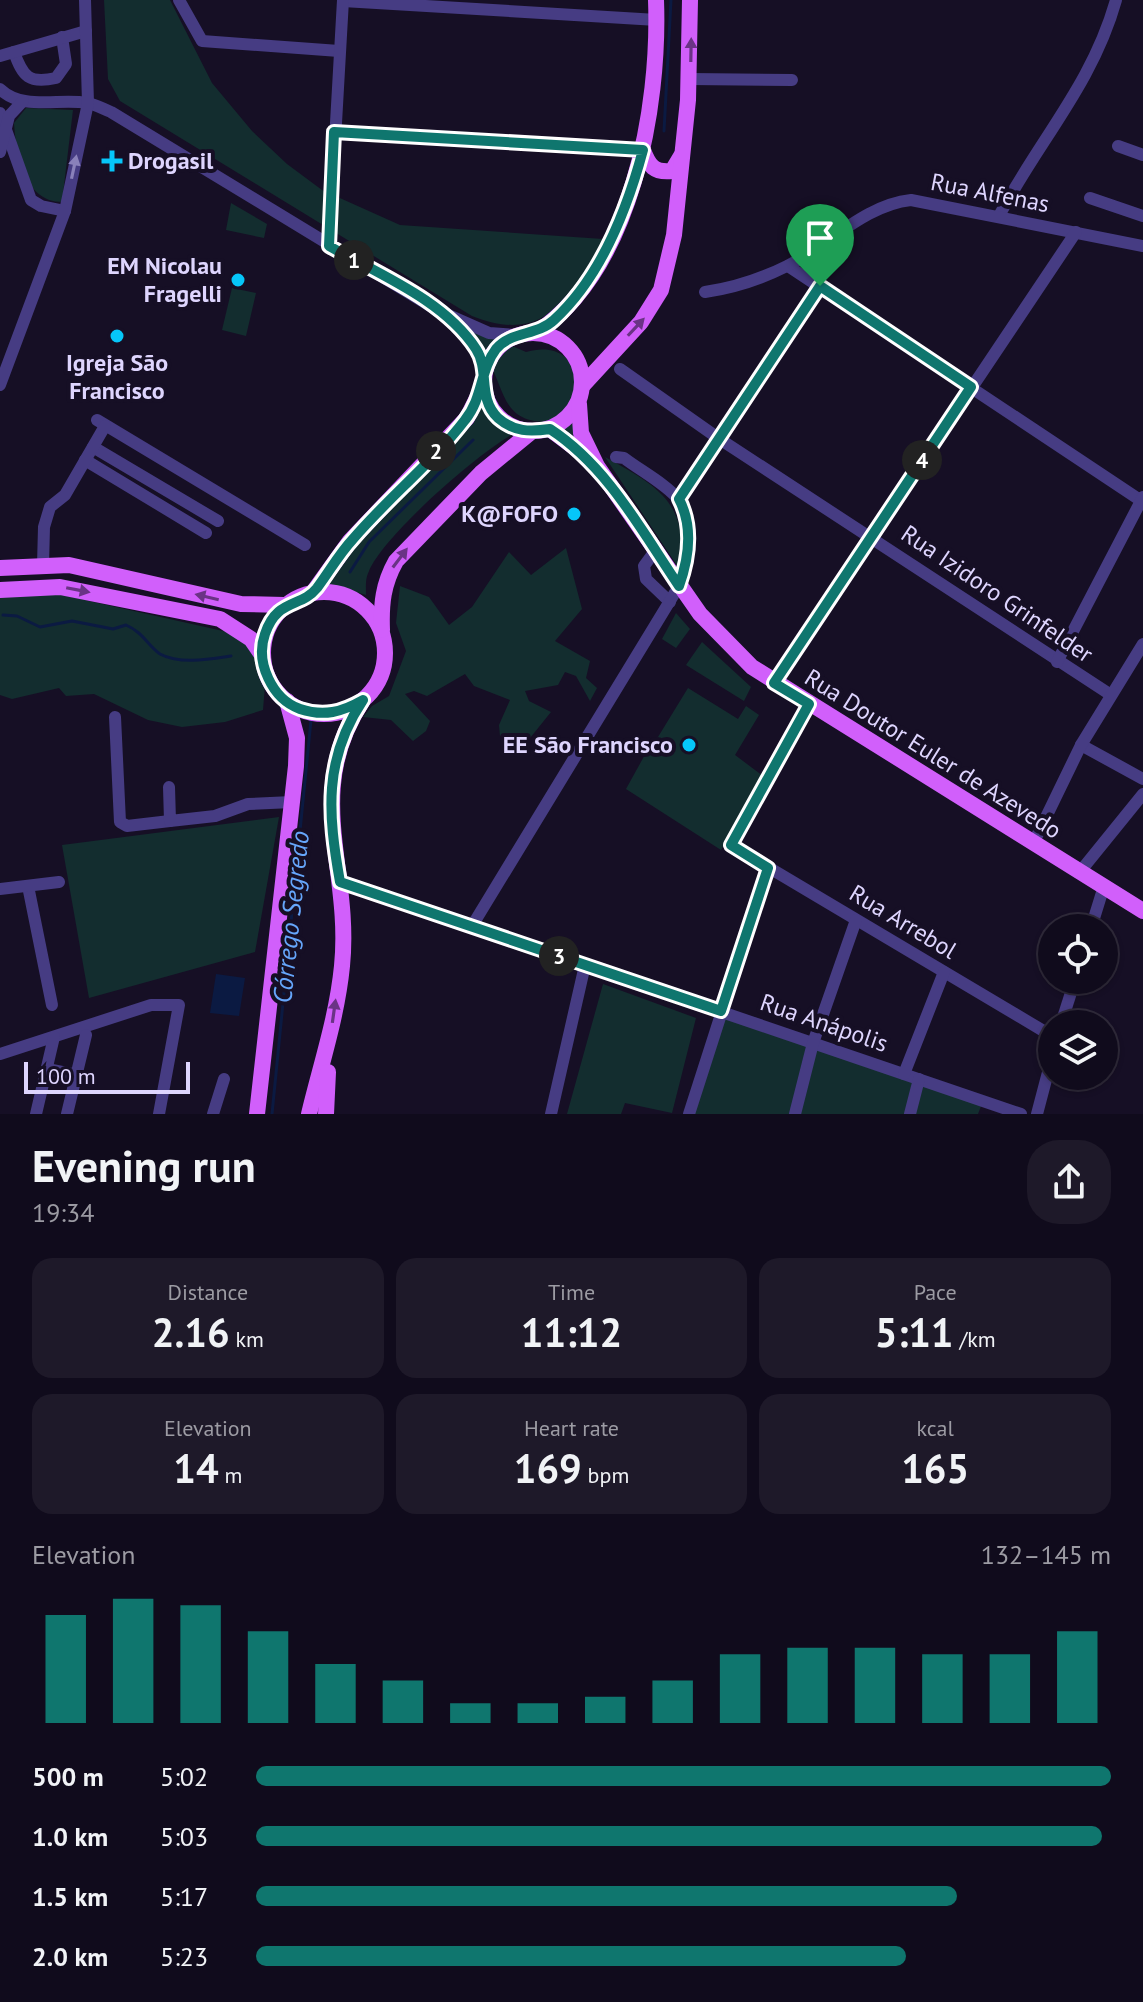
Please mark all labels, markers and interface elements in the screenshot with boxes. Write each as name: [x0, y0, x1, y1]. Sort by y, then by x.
one-way arrow: [684, 37, 697, 62]
place label: Drogasil: [128, 145, 214, 176]
marker: Drogasil: [103, 152, 121, 170]
one-way arrow: [68, 155, 81, 180]
street label: Rua Alfenas: [928, 166, 1052, 219]
pin: [786, 204, 854, 286]
icon: arrive: [798, 216, 842, 260]
pin: 1: [334, 240, 374, 280]
text: 1: [348, 246, 360, 274]
place label: EM Nicolau Fragelli: [107, 250, 222, 309]
marker: EM Nicolau Fragelli: [229, 271, 247, 289]
one-way arrow: [626, 318, 644, 337]
marker: Igreja São Francisco: [108, 327, 126, 345]
place label: Igreja São Francisco: [66, 347, 168, 406]
pin: 2: [416, 431, 456, 471]
text: 2: [430, 437, 442, 465]
pin: 4: [902, 440, 942, 480]
text: 4: [916, 446, 928, 474]
place label: K@FOFO: [461, 498, 558, 529]
marker: K@FOFO: [565, 505, 583, 523]
street label: Rua Izidoro Grinfelder: [895, 518, 1099, 669]
one-way arrow: [391, 548, 407, 568]
one-way arrow: [65, 584, 90, 597]
one-way arrow: [194, 590, 219, 603]
street label: Rua Doutor Euler de Azevedo: [799, 662, 1067, 845]
place label: EE São Francisco: [503, 729, 673, 760]
marker: EE São Francisco: [680, 736, 698, 754]
water label: Córrego Segredo: [265, 829, 316, 1005]
street label: Rua Arrebol: [844, 877, 963, 966]
map controls: [1038, 914, 1118, 1090]
button: locate: [1038, 914, 1118, 994]
pin: 3: [539, 936, 579, 976]
text: 3: [553, 942, 565, 970]
street label: Rua Anápolis: [756, 986, 892, 1059]
one-way arrow: [328, 999, 341, 1024]
button: layers: [1038, 1010, 1118, 1090]
scale bar: [24, 1058, 190, 1094]
text: 100 m: [36, 1062, 96, 1090]
text: Evening run: [32, 1137, 256, 1194]
button: share: [1027, 1140, 1111, 1224]
text: 19:34: [32, 1196, 94, 1229]
text: Distance: [168, 1278, 248, 1306]
text: Time: [548, 1278, 595, 1306]
text: Pace: [914, 1278, 957, 1306]
text: 2.16: [152, 1306, 230, 1358]
text: 11:12: [521, 1306, 622, 1358]
text: 5:11: [875, 1306, 954, 1358]
text: km: [230, 1325, 264, 1353]
text: /km: [954, 1325, 996, 1353]
text: Elevation: [164, 1414, 252, 1442]
text: Heart rate: [524, 1414, 619, 1442]
text: kcal: [916, 1414, 954, 1442]
text: 14: [173, 1442, 219, 1494]
text: 169: [514, 1442, 582, 1494]
text: 165: [901, 1442, 969, 1494]
text: m: [219, 1461, 242, 1489]
text: bpm: [582, 1461, 629, 1489]
text: Elevation: [32, 1538, 136, 1571]
text: 132–145 m: [981, 1538, 1111, 1571]
text: 500 m: [32, 1760, 104, 1793]
text: 5:02: [160, 1760, 208, 1793]
text: 1.0 km: [32, 1820, 108, 1853]
text: 5:03: [160, 1820, 208, 1853]
text: 1.5 km: [32, 1880, 108, 1913]
text: 5:17: [160, 1880, 208, 1913]
text: 2.0 km: [32, 1940, 108, 1973]
text: 5:23: [160, 1940, 208, 1973]

